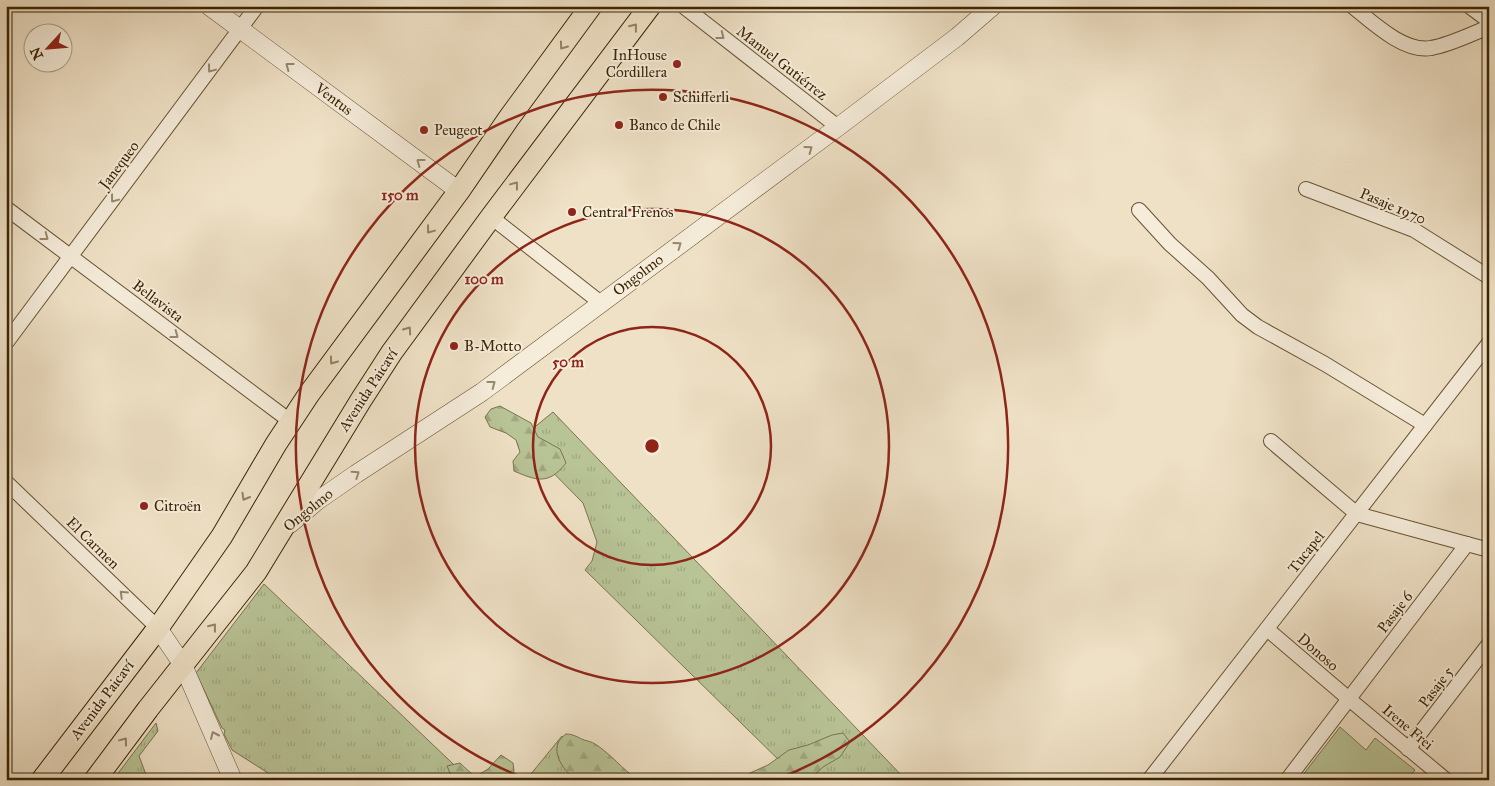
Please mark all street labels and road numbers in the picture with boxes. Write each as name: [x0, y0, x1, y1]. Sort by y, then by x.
street label: Manuel Gutiérrez: [733, 22, 831, 104]
street label: Ventus: [311, 78, 356, 119]
street label: Janequeo: [94, 137, 144, 195]
street label: Pasaje 1970: [1357, 184, 1429, 228]
street label: Ongolmo: [609, 250, 667, 300]
street label: Bellavista: [129, 276, 187, 326]
street label: Avenida Paicaví: [334, 345, 402, 435]
street label: Ongolmo: [280, 484, 337, 535]
street label: El Carmen: [63, 513, 123, 573]
street label: Tucapel: [1284, 527, 1329, 577]
street label: Pasaje 6: [1374, 587, 1417, 636]
street label: Donoso: [1294, 629, 1342, 675]
street label: Avenida Paicaví: [66, 656, 138, 744]
street label: Pasaje 5: [1415, 663, 1457, 711]
street label: Irene Frei: [1379, 700, 1437, 754]

